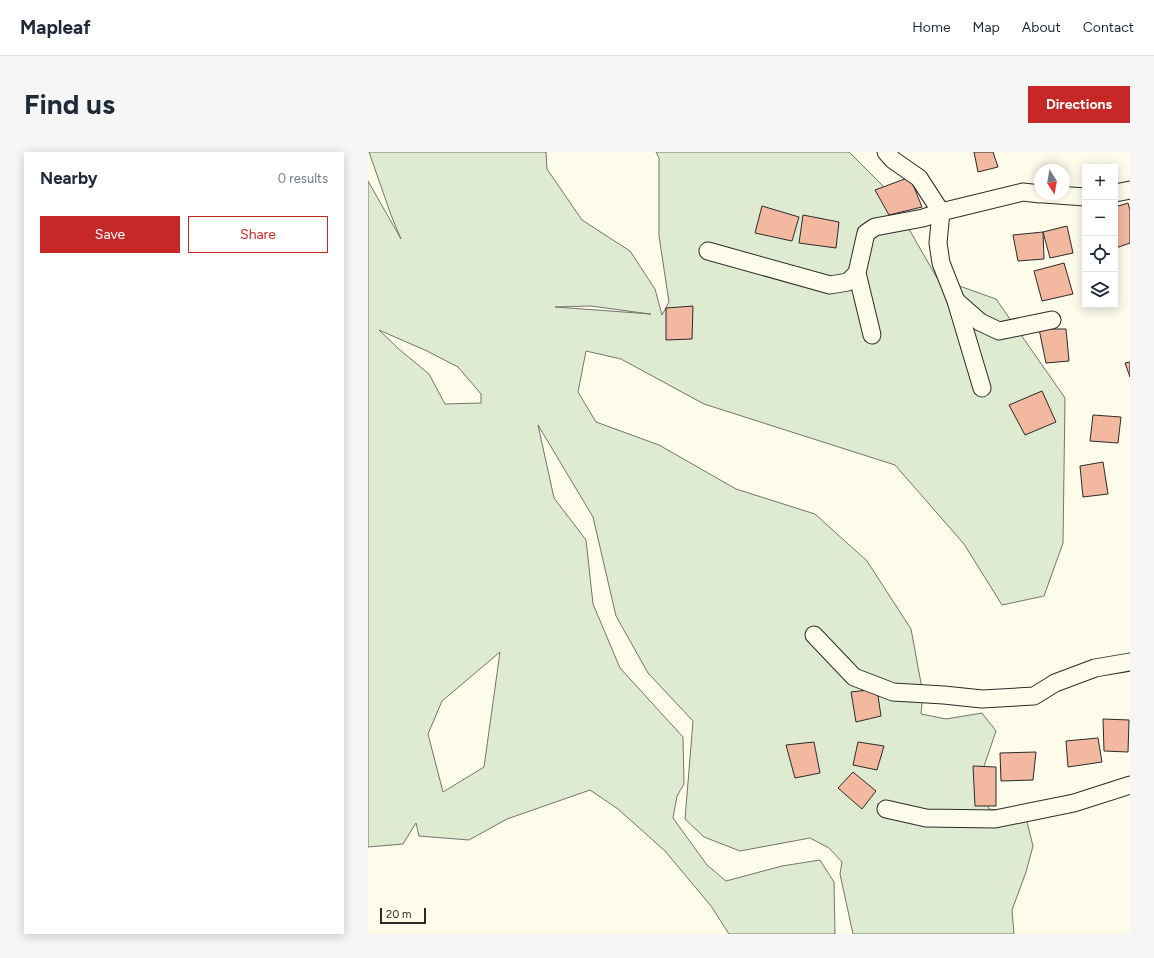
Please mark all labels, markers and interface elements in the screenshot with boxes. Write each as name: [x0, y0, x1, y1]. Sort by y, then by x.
text: Mapleaf: [20, 16, 91, 39]
text: Home: [912, 19, 951, 36]
text: Map: [973, 19, 1000, 36]
text: About: [1022, 19, 1061, 36]
text: Contact: [1083, 19, 1134, 36]
button: Directions: [1028, 86, 1130, 123]
text: Find us: [24, 87, 115, 121]
north arrow: [1034, 164, 1070, 200]
map controls: [1082, 164, 1118, 308]
button: +: [1082, 164, 1118, 200]
text: Nearby: [40, 168, 98, 188]
text: 0 results: [278, 171, 328, 186]
button: −: [1082, 200, 1118, 236]
button: Save: [40, 216, 180, 253]
button: Share: [188, 216, 328, 253]
button: locate: [1082, 236, 1118, 272]
button: layers: [1082, 272, 1118, 308]
scale bar: [380, 906, 426, 925]
text: 20 m: [386, 908, 411, 921]

